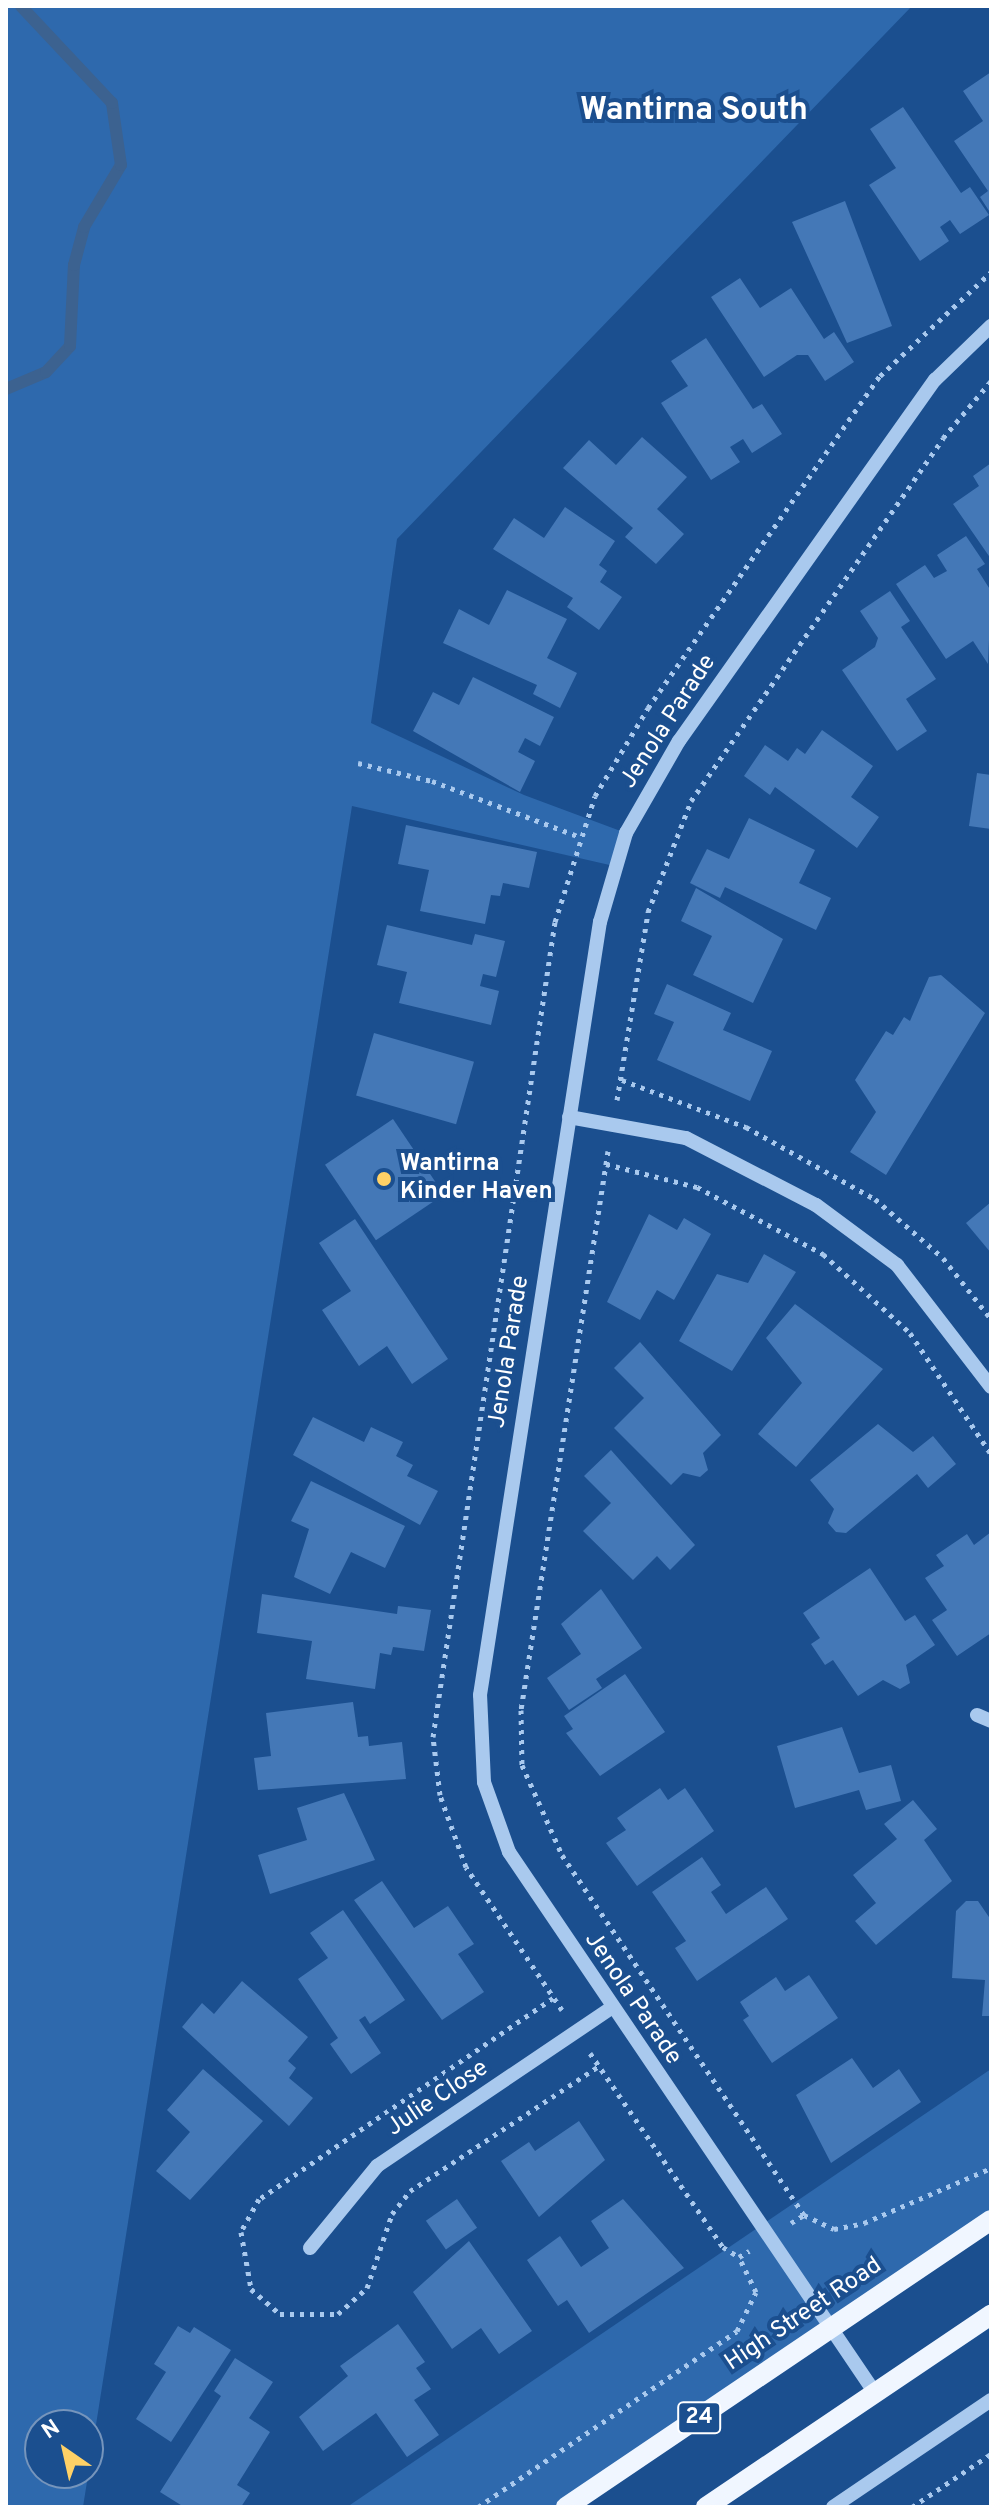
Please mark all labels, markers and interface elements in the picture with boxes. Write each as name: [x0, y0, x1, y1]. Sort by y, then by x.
district label: Wantirna South: [580, 92, 808, 130]
street label: Jenola Parade: [615, 650, 723, 794]
place label: Wantirna Kinder Haven: [400, 1151, 553, 1207]
marker: Wantirna Kinder Haven: [375, 1170, 393, 1188]
street label: Jenola Parade: [484, 1274, 536, 1430]
street label: Jenola Parade: [577, 1927, 687, 2071]
street label: Julie Close: [382, 2055, 494, 2143]
street label: High Street Road: [720, 2252, 888, 2378]
road number: 24: [677, 2400, 721, 2436]
north arrow: [24, 2409, 104, 2489]
text: N: [37, 2415, 66, 2446]

